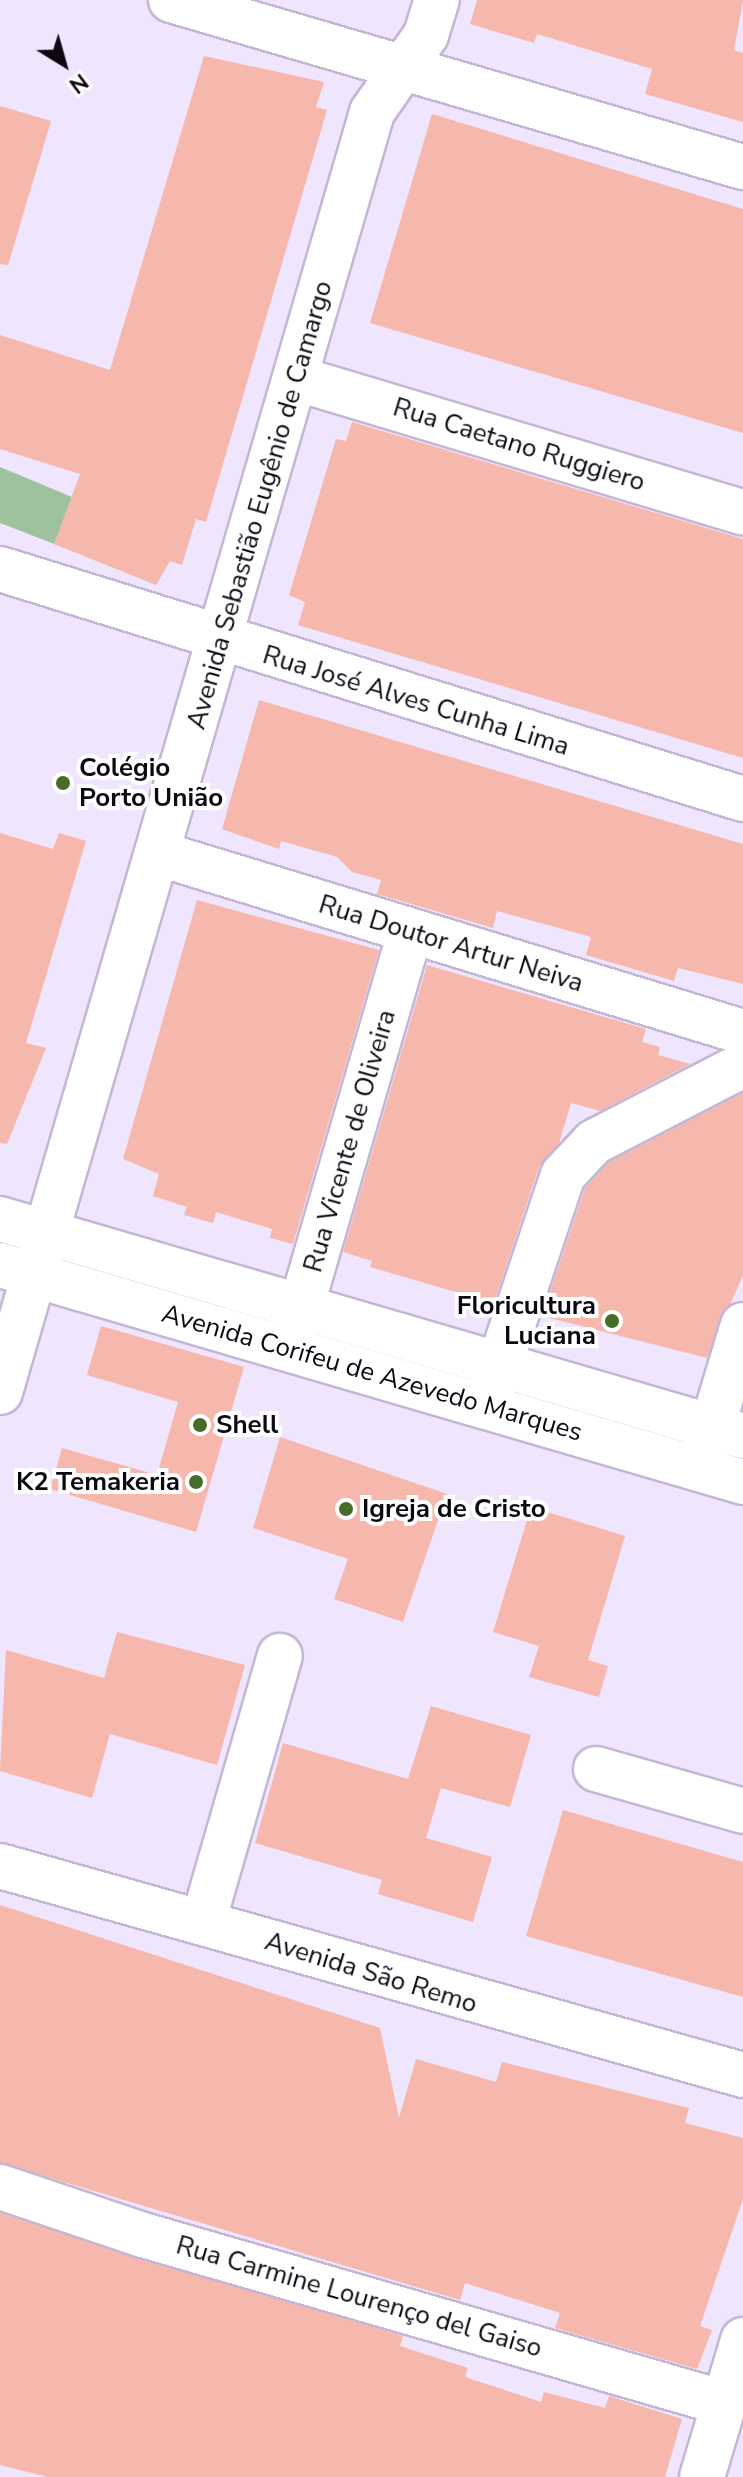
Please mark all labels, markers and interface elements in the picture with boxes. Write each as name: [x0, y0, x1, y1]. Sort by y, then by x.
north arrow: [24, 24, 104, 104]
text: N: [63, 66, 94, 100]
street label: Avenida Sebastião Eugênio de Camargo: [181, 277, 339, 733]
street label: Rua Caetano Ruggiero: [389, 392, 649, 498]
street label: Rua José Alves Cunha Lima: [259, 639, 573, 763]
place label: Colégio Porto União: [79, 752, 223, 814]
marker: Colégio Porto União: [54, 774, 72, 792]
street label: Rua Doutor Artur Neiva: [315, 889, 587, 999]
street label: Rua Vicente de Oliveira: [298, 1006, 402, 1276]
place label: Floricultura Luciana: [457, 1290, 596, 1352]
street label: Avenida Corifeu de Azevedo Marques: [158, 1298, 586, 1448]
marker: Floricultura Luciana: [603, 1312, 621, 1330]
place label: Shell: [216, 1409, 278, 1441]
marker: Shell: [191, 1416, 209, 1434]
place label: K2 Temakeria: [16, 1466, 180, 1498]
marker: K2 Temakeria: [187, 1473, 205, 1491]
place label: Igreja de Cristo: [362, 1493, 546, 1525]
marker: Igreja de Cristo: [337, 1500, 355, 1518]
street label: Avenida São Remo: [261, 1926, 481, 2020]
street label: Rua Carmine Lourenço del Gaiso: [173, 2230, 545, 2364]

